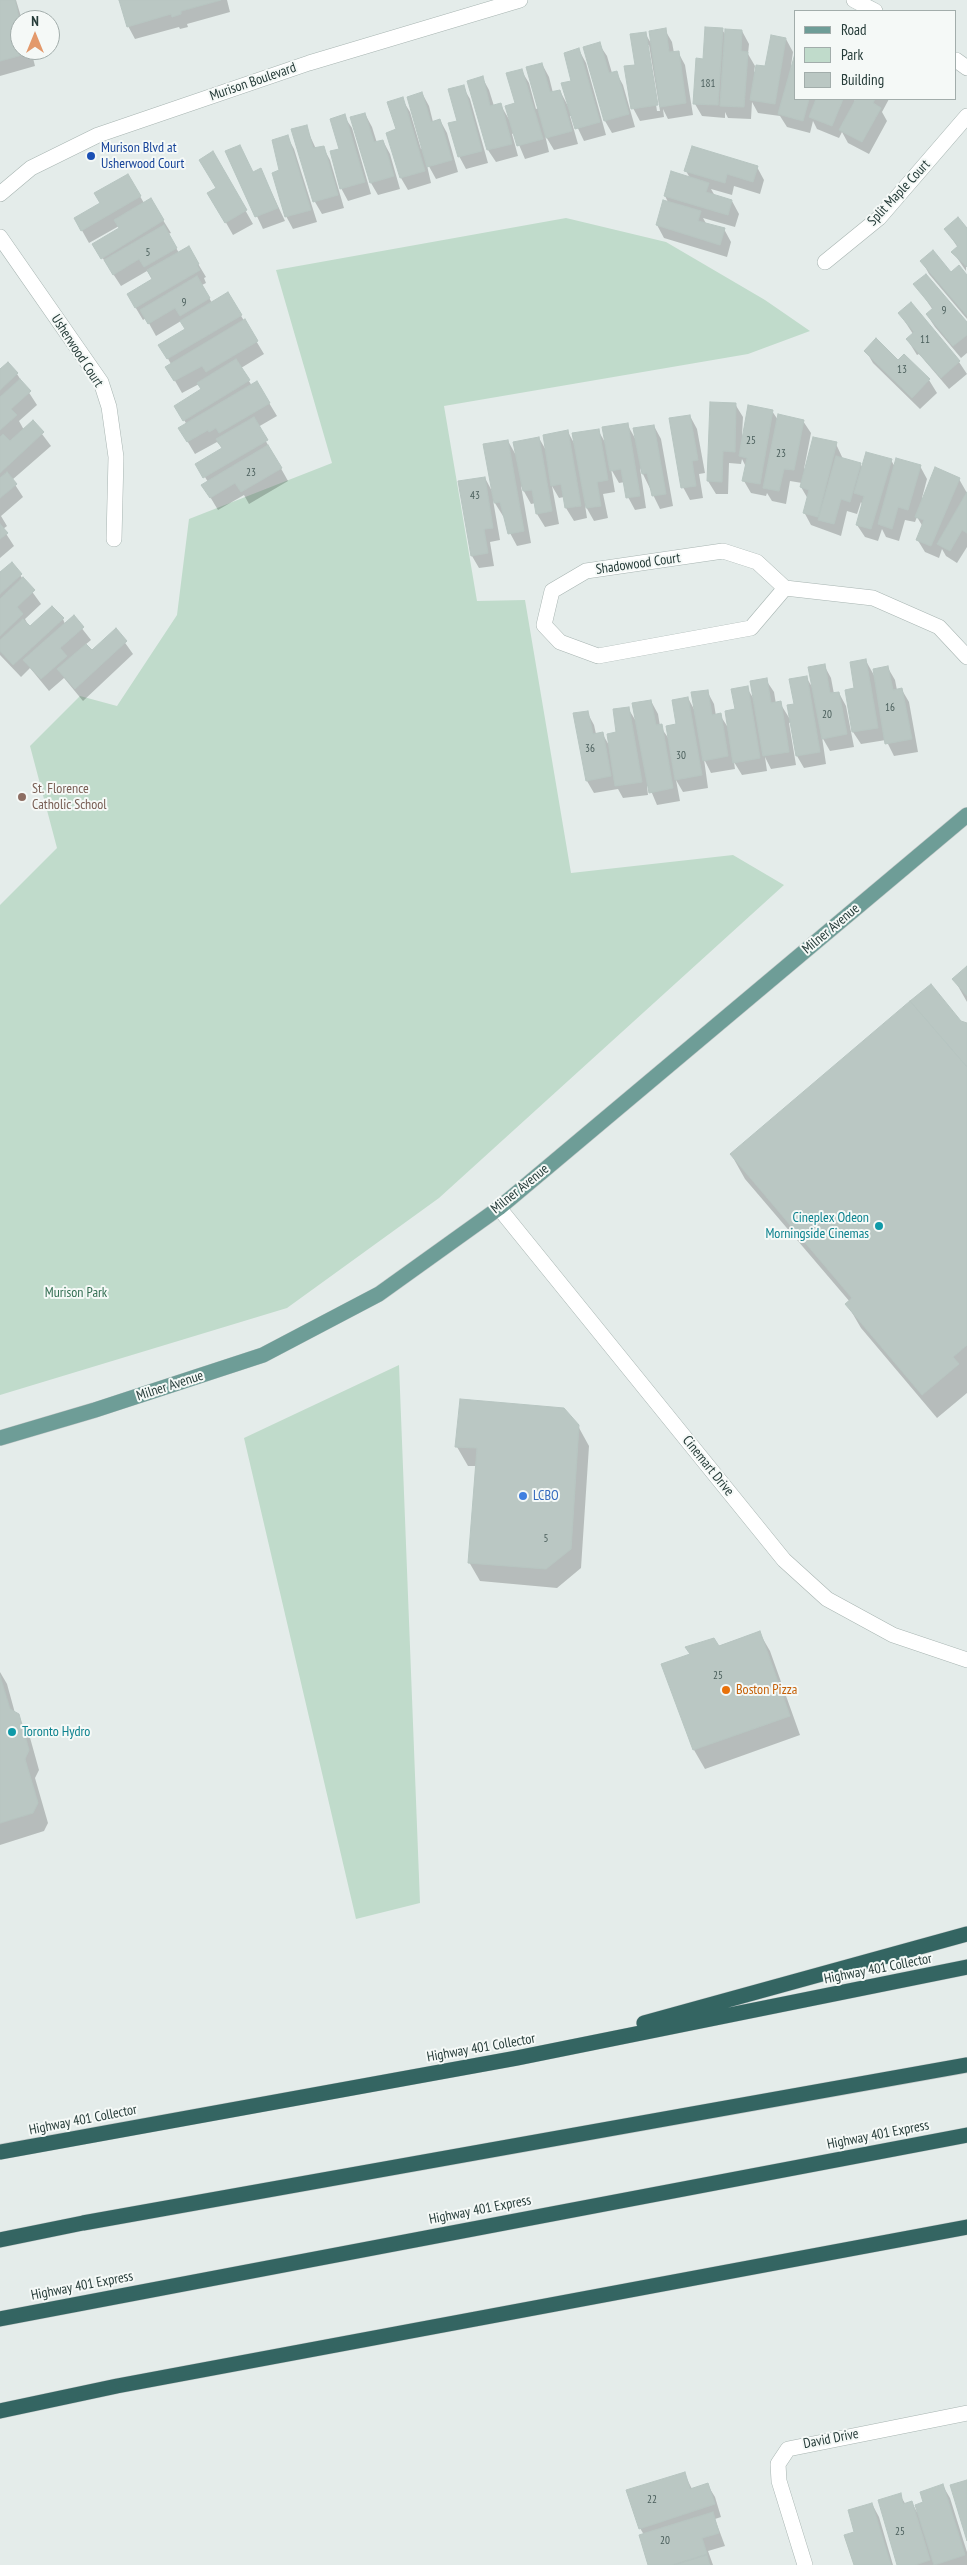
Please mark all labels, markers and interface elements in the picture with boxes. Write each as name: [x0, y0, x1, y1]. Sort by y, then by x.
north arrow: [10, 10, 60, 60]
legend: [794, 10, 957, 100]
text: N: [31, 12, 39, 30]
text: Road: [841, 20, 867, 39]
text: Park: [841, 45, 863, 64]
street label: Murison Boulevard: [208, 59, 298, 105]
text: Building: [841, 70, 884, 89]
house number: 181: [701, 77, 715, 91]
place label: Murison Blvd at Usherwood Court: [101, 140, 184, 172]
marker: Murison Blvd at Usherwood Court: [85, 150, 97, 162]
street label: Split Maple Court: [864, 157, 934, 229]
house number: 5: [146, 246, 150, 260]
house number: 9: [182, 296, 186, 310]
house number: 9: [942, 304, 946, 318]
street label: Usherwood Court: [47, 312, 107, 390]
house number: 11: [920, 333, 930, 347]
house number: 13: [897, 363, 907, 377]
house number: 25: [746, 434, 756, 448]
house number: 23: [776, 447, 786, 461]
house number: 23: [246, 466, 256, 480]
house number: 43: [470, 489, 480, 503]
street label: Shadowood Court: [595, 550, 681, 578]
house number: 16: [885, 701, 895, 715]
house number: 20: [822, 708, 832, 722]
house number: 36: [585, 742, 595, 756]
house number: 30: [676, 749, 686, 763]
place label: St. Florence Catholic School: [32, 781, 107, 814]
marker: St. Florence Catholic School: [16, 791, 28, 803]
street label: Milner Avenue: [799, 900, 863, 958]
street label: Milner Avenue: [488, 1161, 552, 1217]
place label: Cineplex Odeon Morningside Cinemas: [765, 1210, 869, 1242]
marker: Cineplex Odeon Morningside Cinemas: [873, 1220, 885, 1232]
park label: Murison Park: [45, 1285, 107, 1301]
street label: Milner Avenue: [134, 1367, 206, 1405]
street label: Cinemart Drive: [679, 1433, 737, 1499]
place label: LCBO: [533, 1488, 559, 1504]
marker: LCBO: [517, 1490, 529, 1502]
house number: 5: [544, 1532, 548, 1546]
house number: 25: [713, 1669, 723, 1683]
place label: Boston Pizza: [736, 1682, 797, 1698]
marker: Boston Pizza: [720, 1684, 732, 1696]
place label: Toronto Hydro: [22, 1724, 90, 1740]
marker: Toronto Hydro: [6, 1726, 18, 1738]
street label: Highway 401 Collector: [823, 1950, 933, 1988]
street label: Highway 401 Collector: [426, 2030, 536, 2066]
street label: Highway 401 Collector: [28, 2101, 138, 2139]
street label: Highway 401 Express: [826, 2117, 930, 2153]
street label: Highway 401 Express: [428, 2192, 532, 2228]
street label: Highway 401 Express: [30, 2268, 134, 2304]
street label: David Drive: [802, 2425, 860, 2453]
house number: 22: [647, 2493, 657, 2507]
house number: 25: [895, 2525, 905, 2539]
house number: 20: [660, 2534, 670, 2548]

